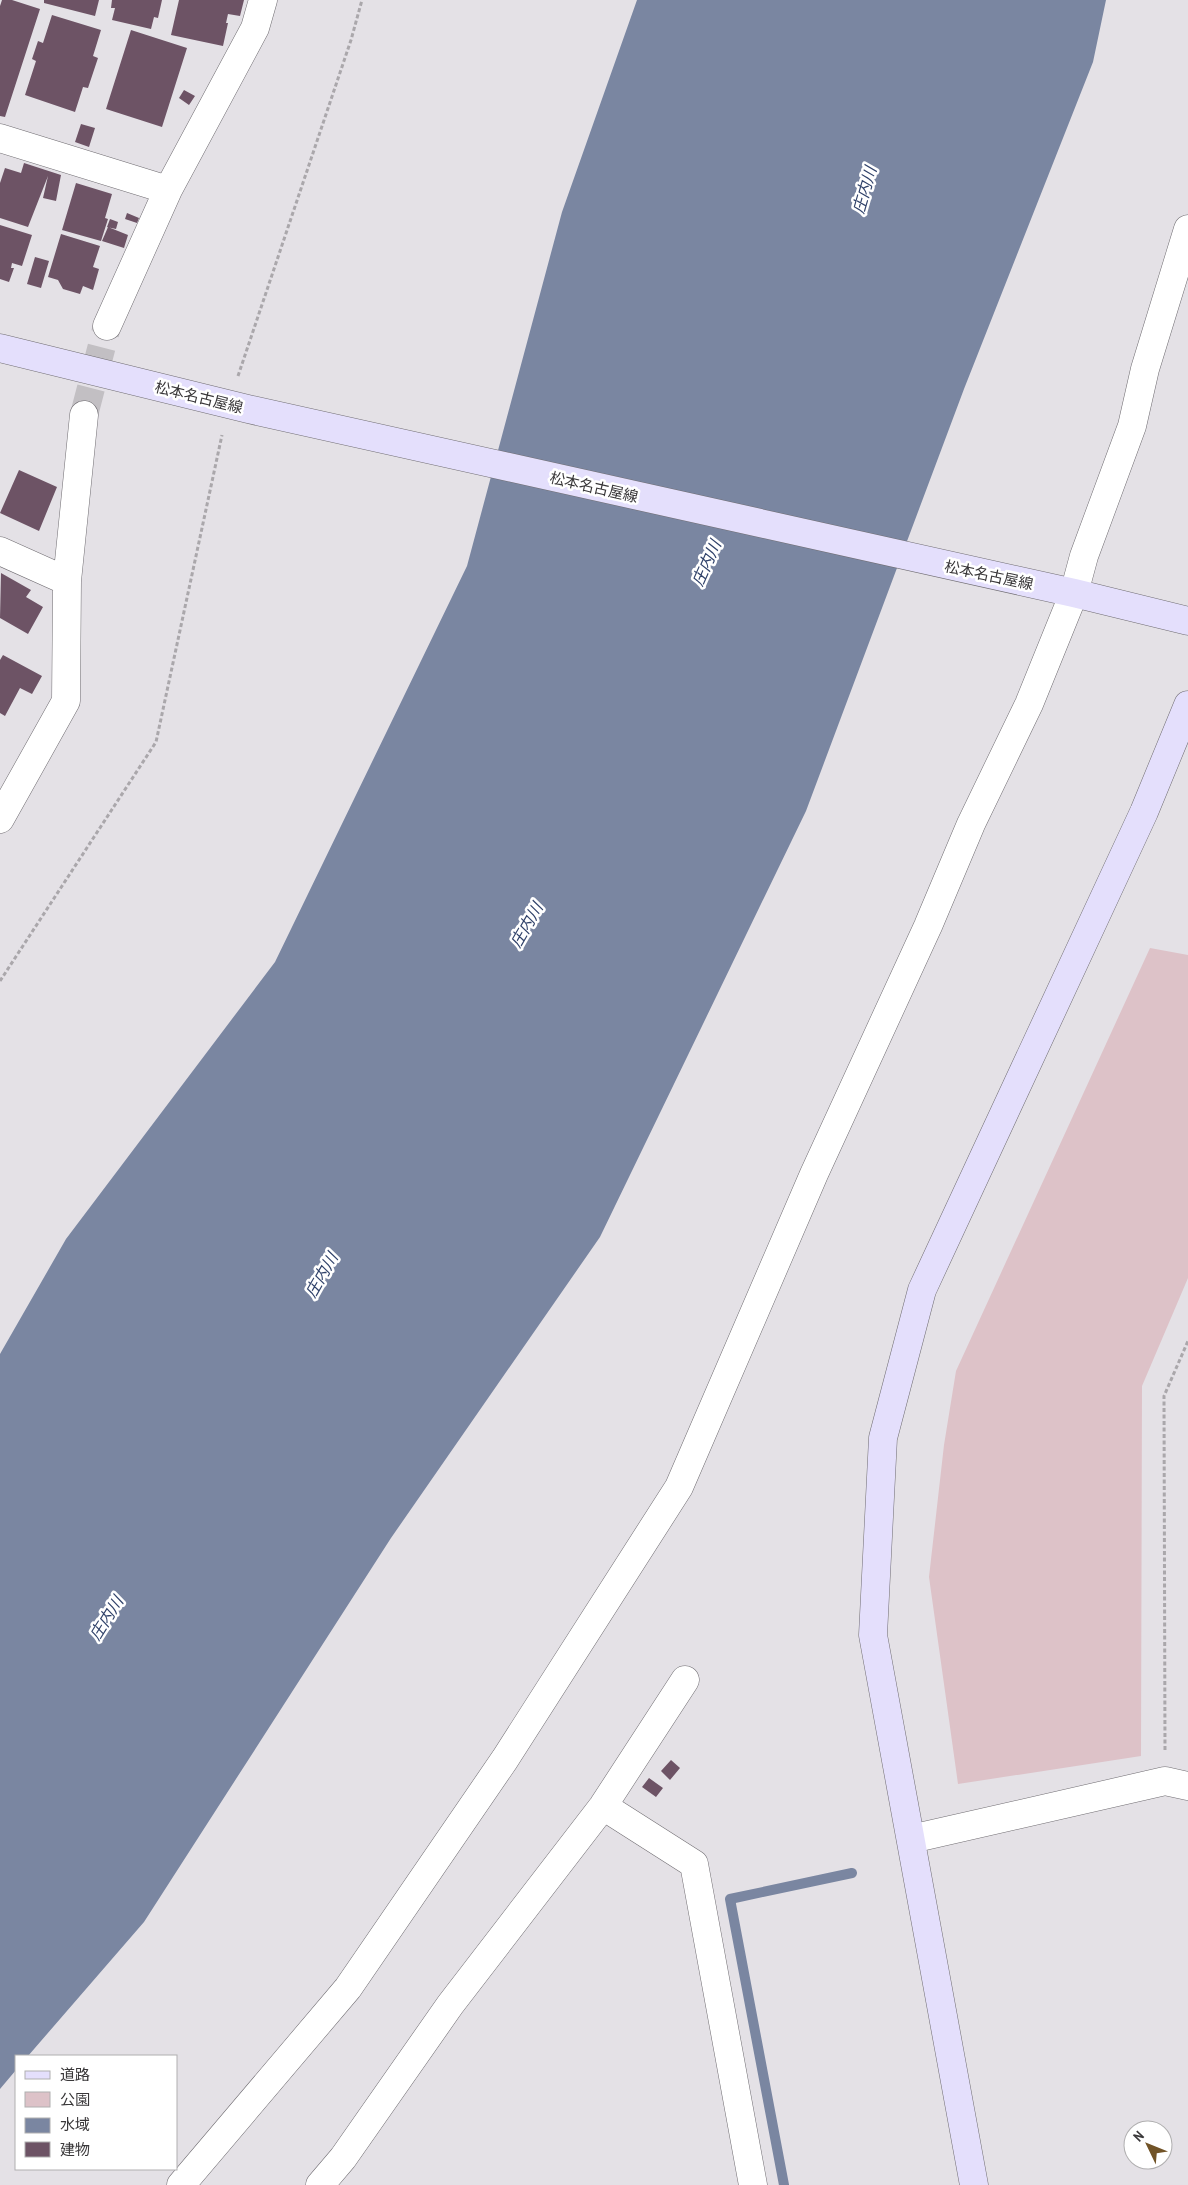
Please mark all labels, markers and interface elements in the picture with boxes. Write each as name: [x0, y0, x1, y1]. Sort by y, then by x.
water label: 庄内川: [847, 162, 882, 216]
street label: 松本名古屋線: [153, 376, 245, 418]
street label: 松本名古屋線: [548, 467, 640, 507]
water label: 庄内川: [686, 535, 727, 589]
street label: 松本名古屋線: [943, 555, 1035, 595]
water label: 庄内川: [504, 897, 549, 951]
water label: 庄内川: [299, 1247, 344, 1301]
water label: 庄内川: [84, 1590, 129, 1644]
legend: [15, 2055, 178, 2170]
text: 道路: [60, 2064, 90, 2085]
text: 公園: [60, 2089, 90, 2110]
text: 水域: [60, 2114, 90, 2135]
north arrow: [1123, 2120, 1173, 2170]
text: N: [1129, 2127, 1148, 2145]
text: 建物: [60, 2139, 90, 2160]

